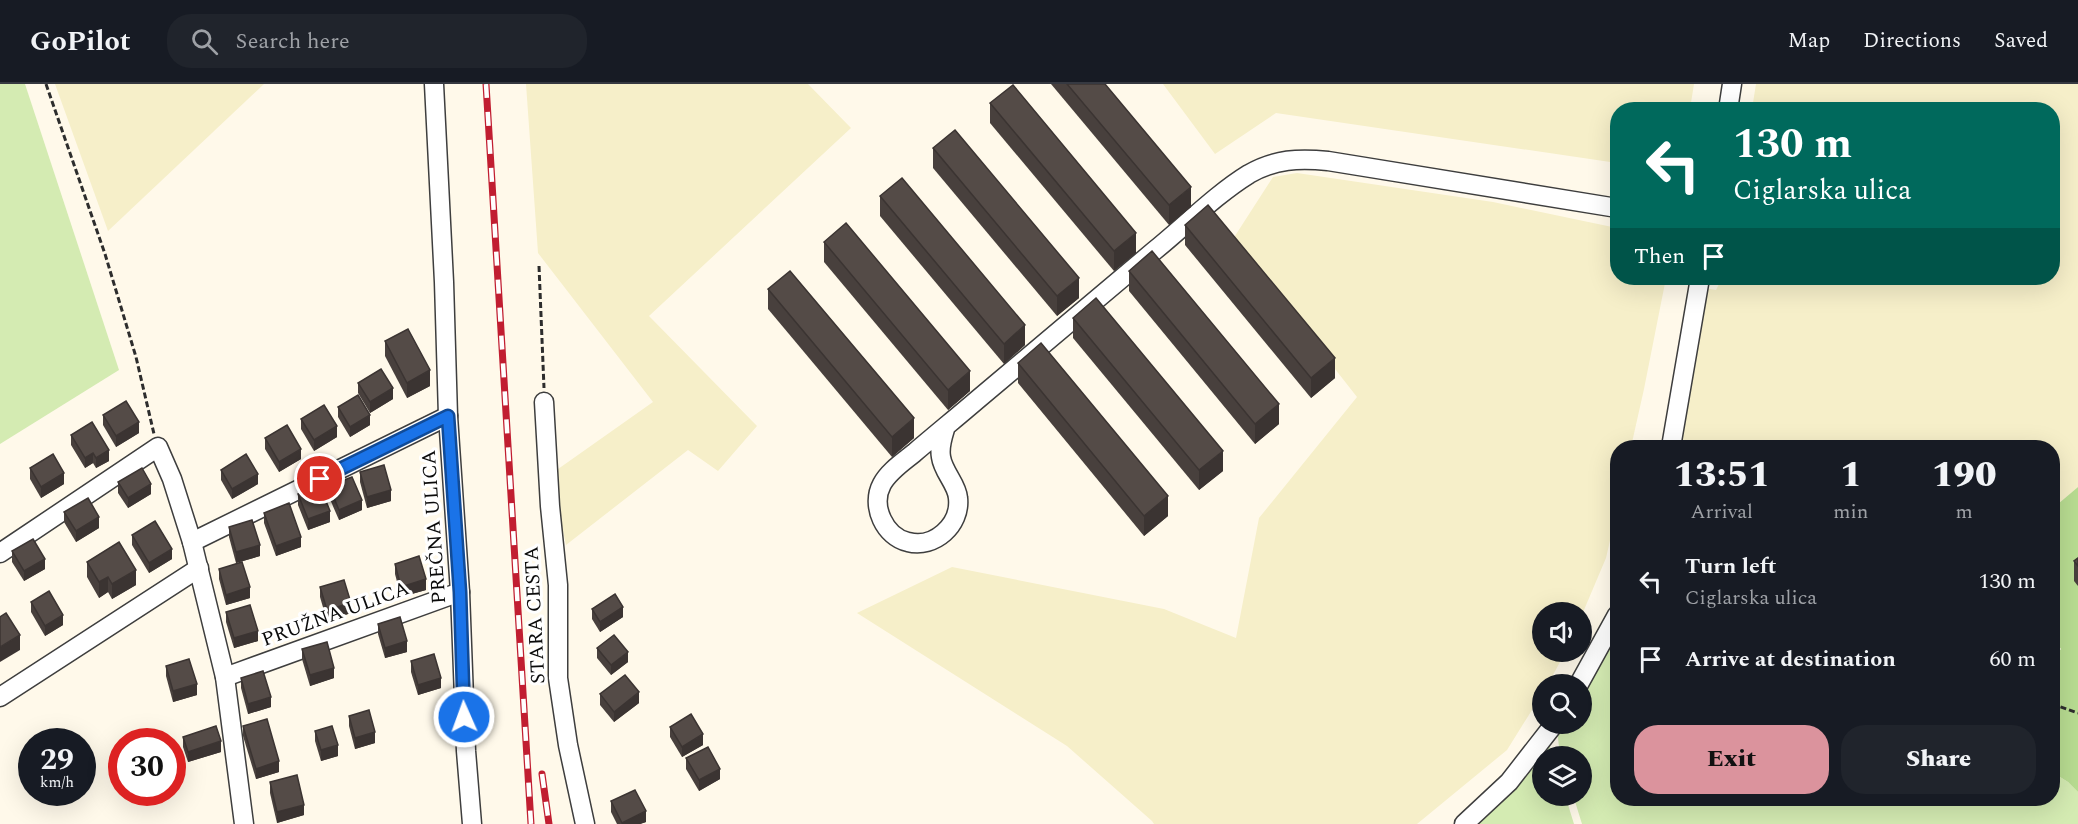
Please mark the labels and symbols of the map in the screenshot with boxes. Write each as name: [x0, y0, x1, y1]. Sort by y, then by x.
street label: PREČNA ULICA: [414, 449, 454, 605]
pin: [294, 453, 345, 504]
street label: STARA CESTA: [516, 545, 554, 685]
street label: PRUŽNA ULICA: [257, 573, 413, 655]
position arrow: [432, 685, 496, 749]
speed limit sign: 30: [108, 728, 186, 806]

